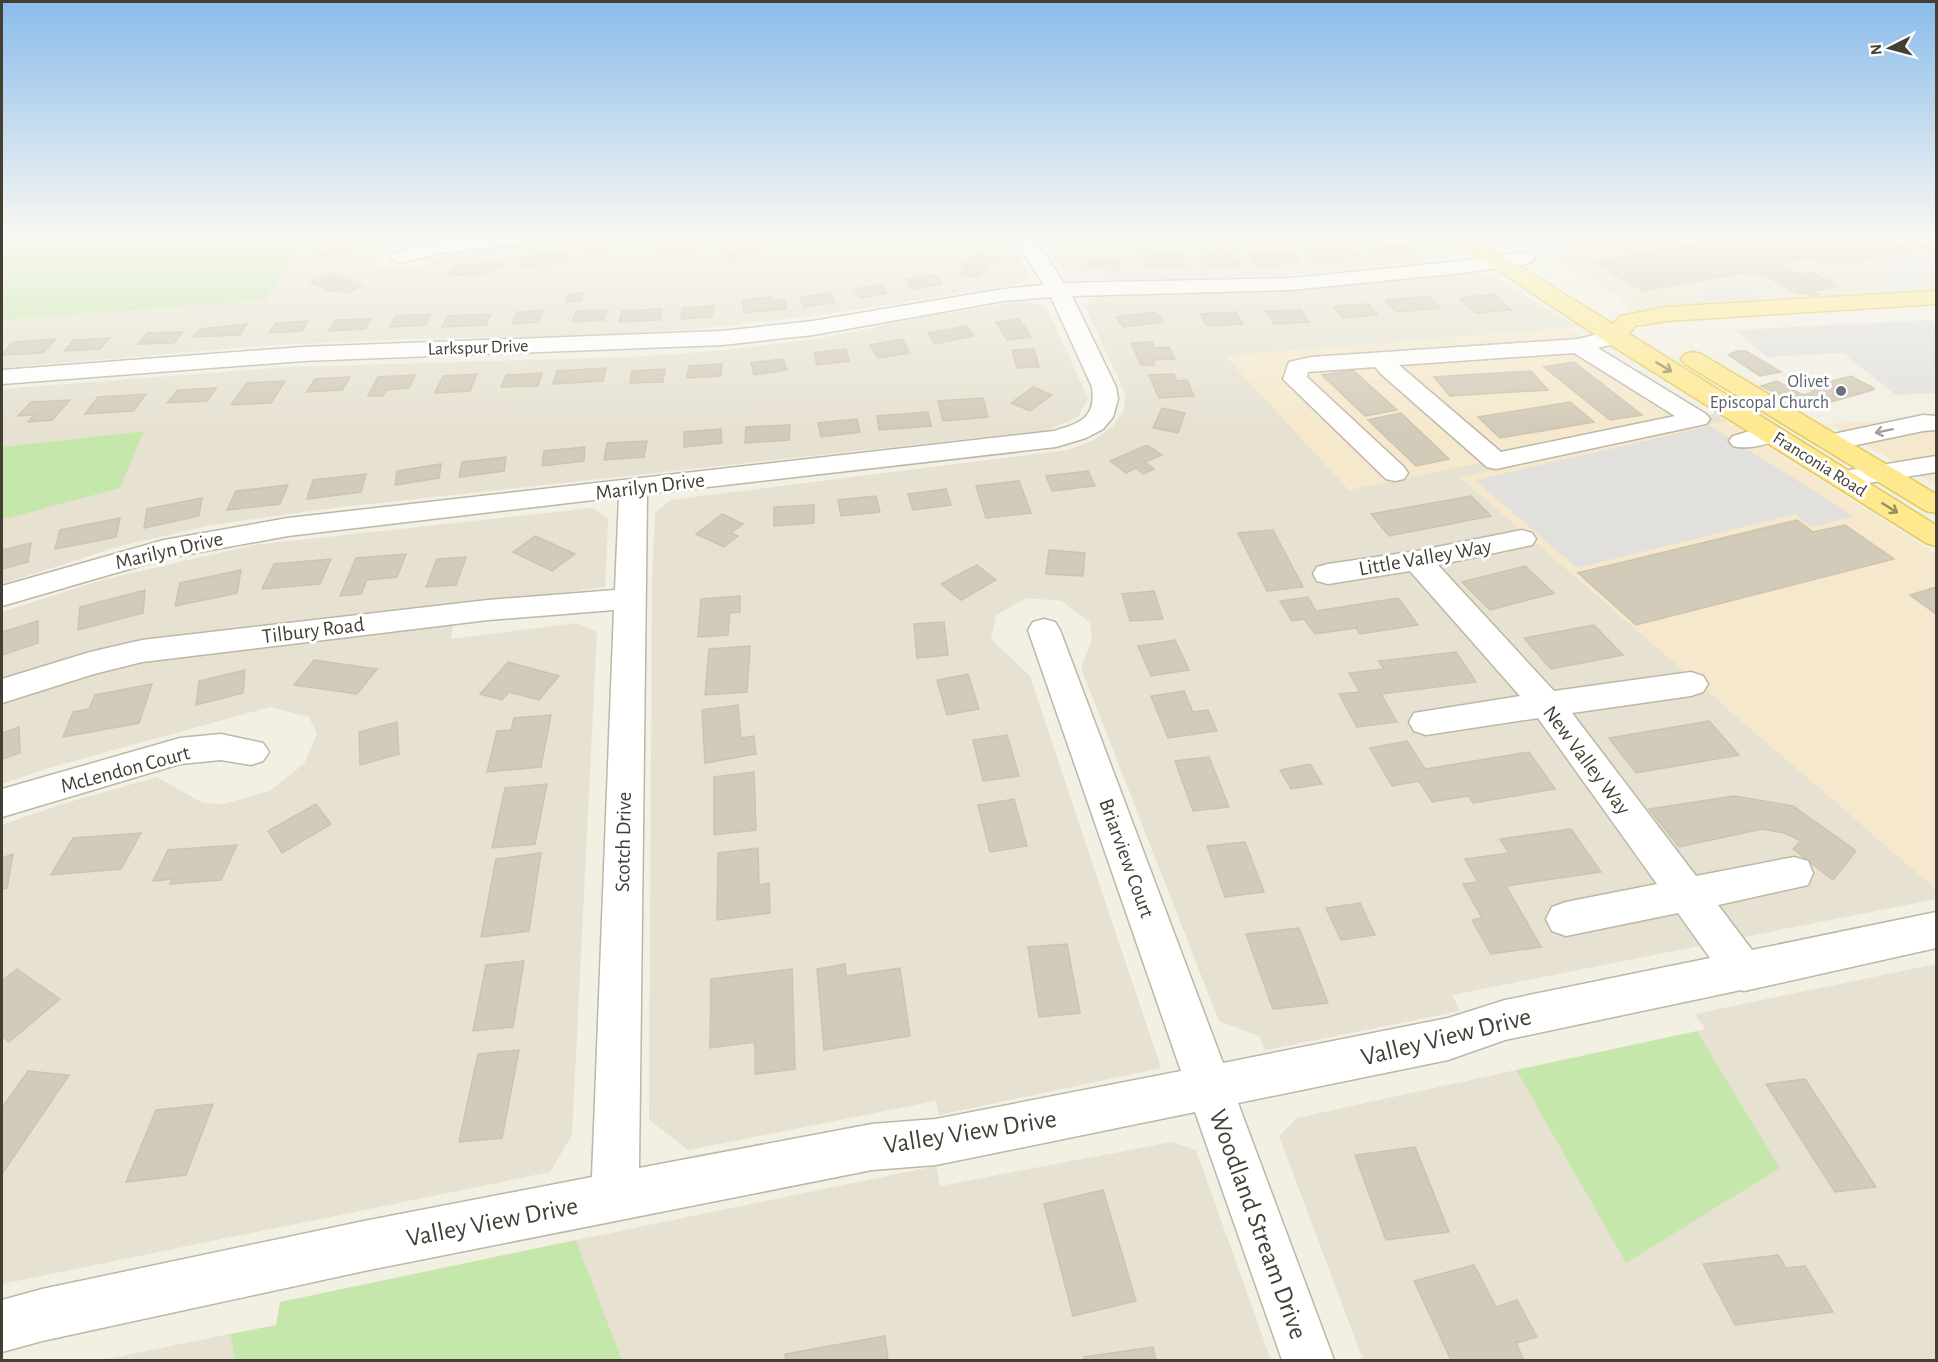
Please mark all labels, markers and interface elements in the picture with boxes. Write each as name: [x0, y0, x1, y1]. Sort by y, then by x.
north arrow: [1860, 18, 1920, 78]
text: N: [1868, 43, 1885, 56]
street label: Larkspur Drive: [427, 337, 529, 359]
one-way arrow: [1655, 362, 1672, 374]
place label: Olivet Episcopal Church: [1710, 373, 1829, 412]
marker: Olivet Episcopal Church: [1834, 384, 1848, 398]
one-way arrow: [1875, 426, 1895, 437]
street label: Franconia Road: [1770, 429, 1869, 501]
street label: Marilyn Drive: [594, 469, 706, 504]
one-way arrow: [1881, 502, 1898, 514]
street label: Marilyn Drive: [113, 528, 225, 573]
street label: Little Valley Way: [1357, 535, 1493, 580]
street label: Tilbury Road: [261, 614, 366, 647]
street label: New Valley Way: [1539, 702, 1634, 819]
street label: McLendon Court: [58, 742, 192, 797]
street label: Scotch Drive: [612, 792, 635, 892]
street label: Briarview Court: [1095, 796, 1158, 921]
street label: Valley View Drive: [1359, 1003, 1534, 1071]
street label: Valley View Drive: [882, 1106, 1058, 1158]
street label: Woodland Stream Drive: [1204, 1106, 1312, 1343]
street label: Valley View Drive: [404, 1193, 580, 1251]

